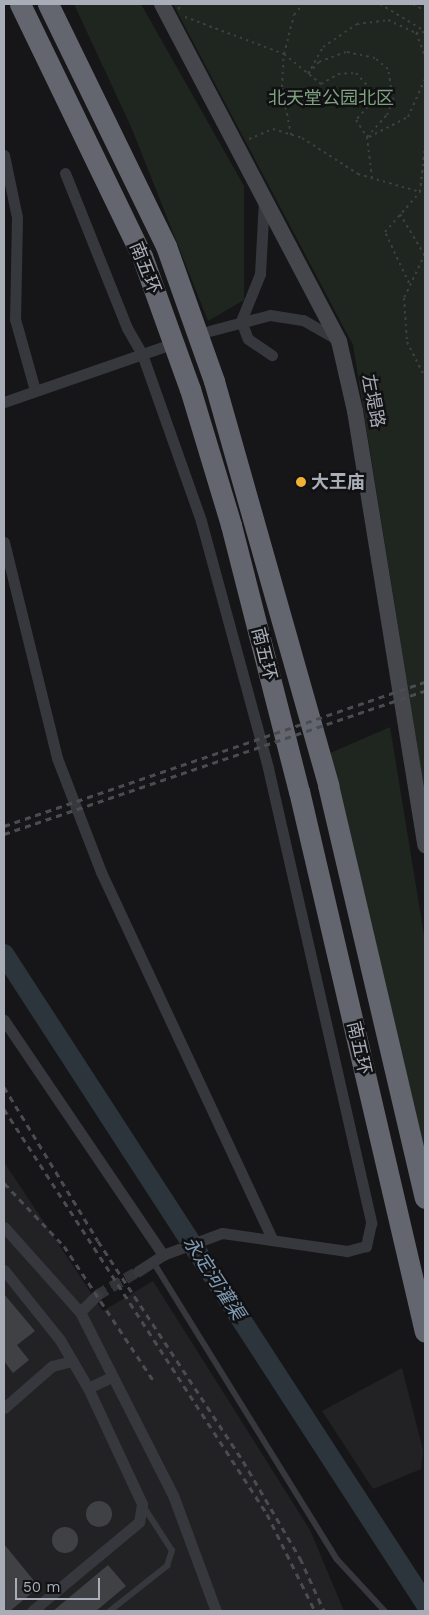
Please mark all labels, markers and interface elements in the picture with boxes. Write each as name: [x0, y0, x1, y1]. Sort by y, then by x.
park label: 北天堂公园北区: [268, 87, 394, 109]
street label: 南五环: [125, 239, 165, 297]
street label: 左堤路: [357, 372, 389, 430]
place label: 大王庙: [311, 471, 365, 493]
marker: 大王庙: [295, 476, 307, 488]
street label: 南五环: [247, 625, 281, 683]
street label: 南五环: [342, 1019, 376, 1077]
water label: 永定河灌渠: [179, 1232, 249, 1324]
scale bar: [18, 1568, 102, 1600]
text: 50 m: [23, 1578, 60, 1596]

